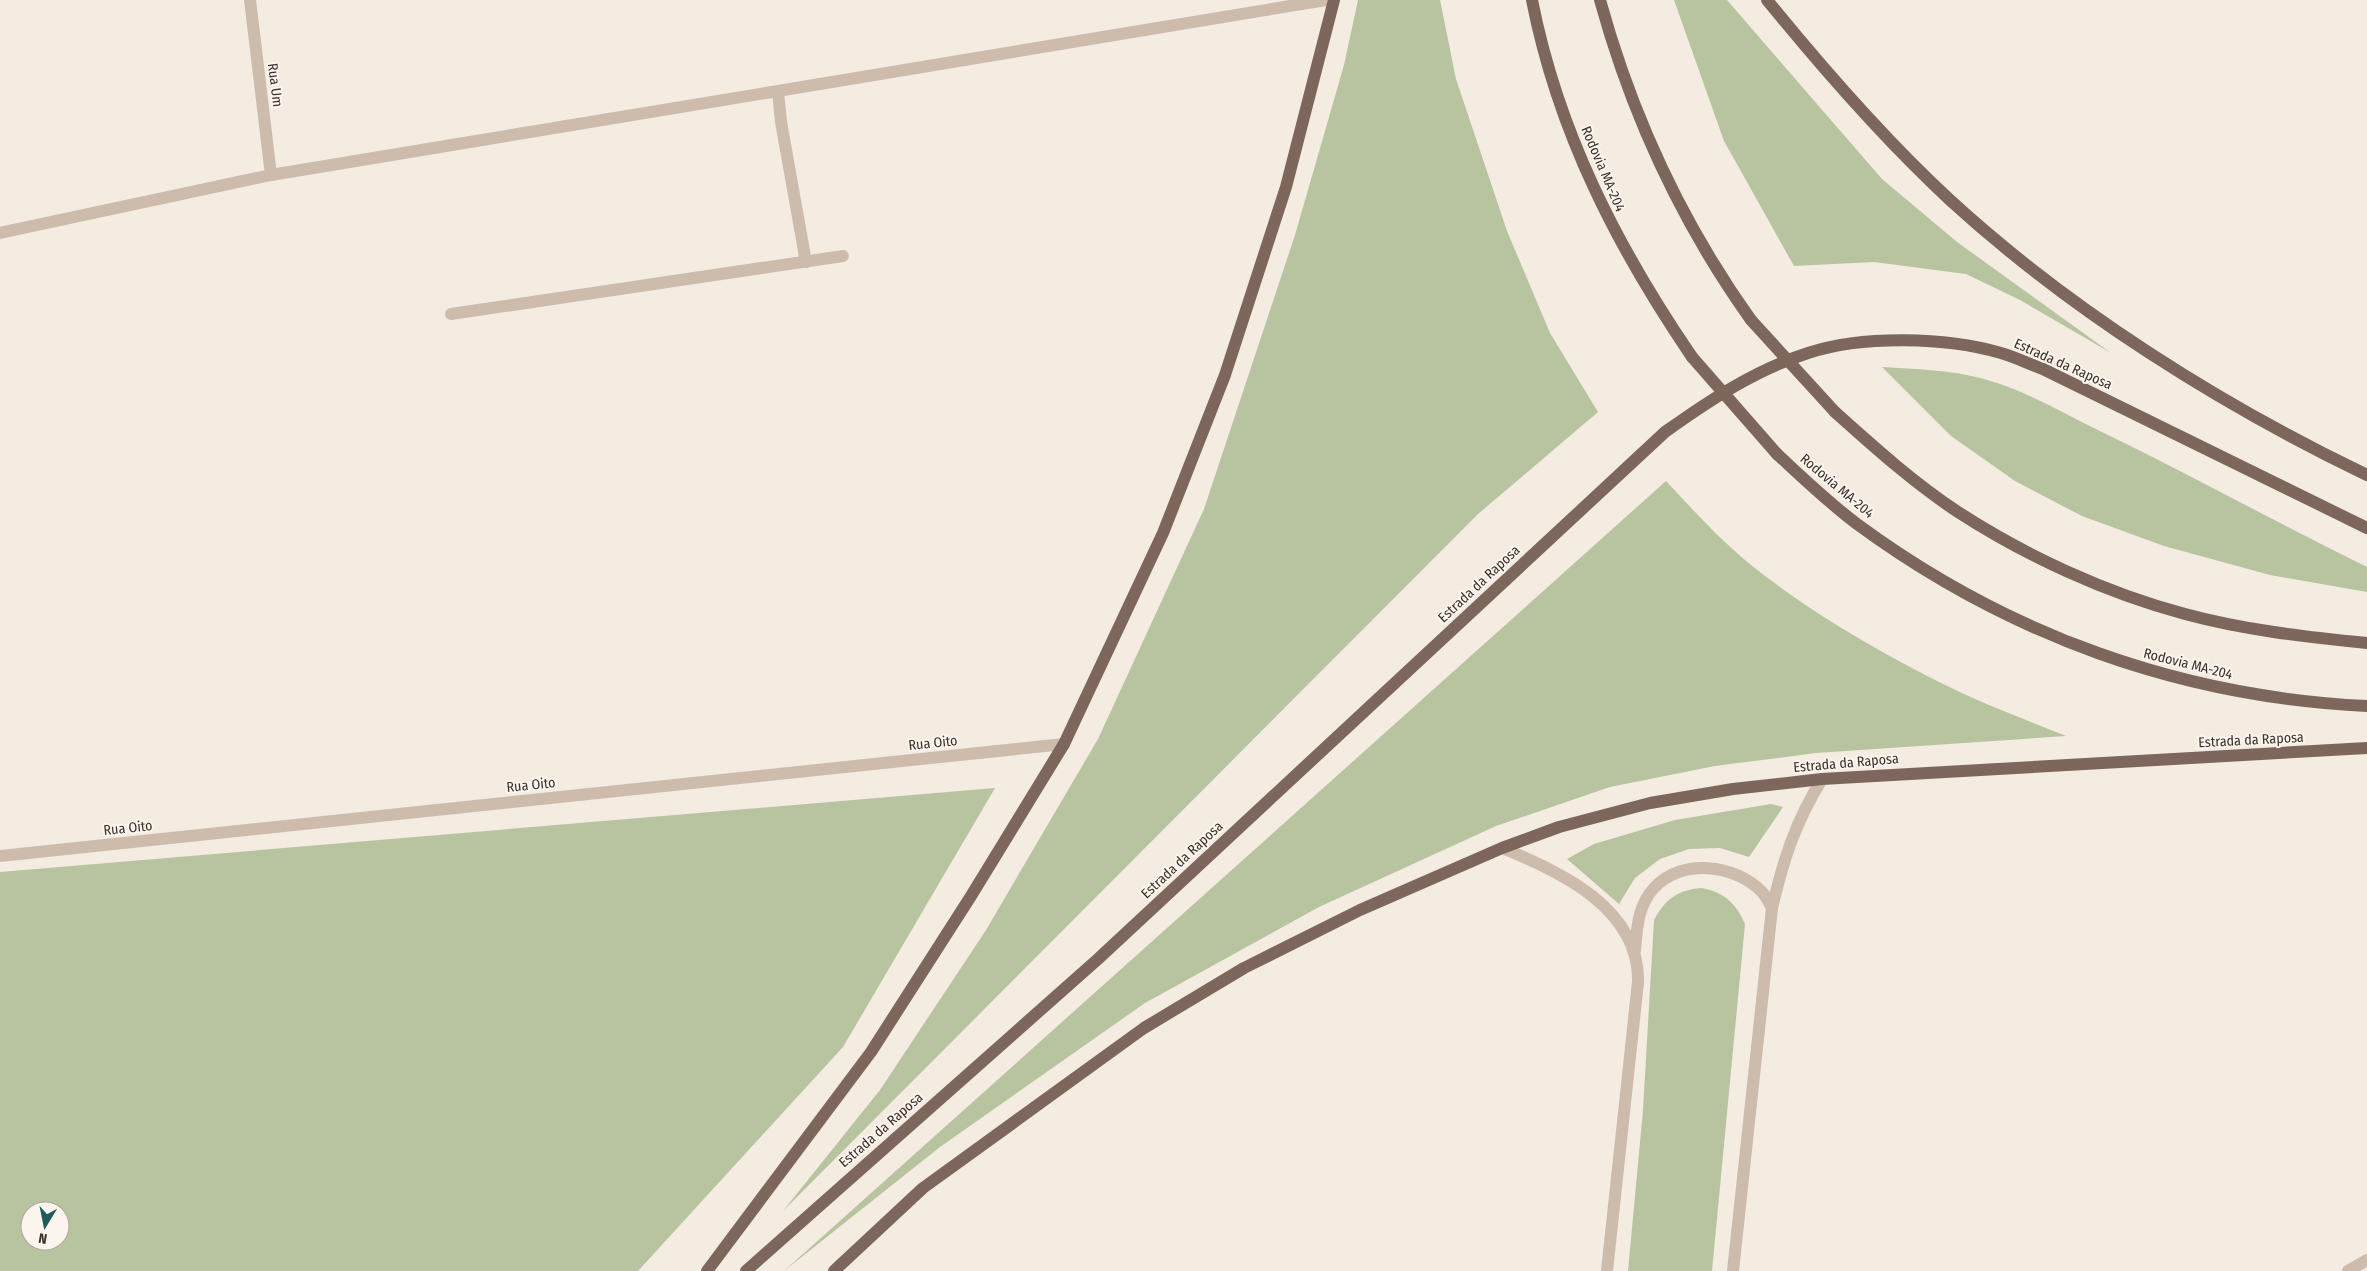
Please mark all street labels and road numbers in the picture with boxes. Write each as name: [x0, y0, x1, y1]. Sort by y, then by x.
street label: Rua Um: [264, 62, 286, 108]
street label: Rodovia MA-204: [1577, 124, 1629, 215]
street label: Estrada da Raposa: [2011, 335, 2115, 393]
street label: Rodovia MA-204: [1797, 450, 1878, 522]
street label: Estrada da Raposa: [1435, 542, 1524, 626]
street label: Rodovia MA-204: [2142, 645, 2235, 683]
street label: Estrada da Raposa: [2198, 729, 2304, 751]
street label: Rua Oito: [908, 732, 958, 754]
street label: Estrada da Raposa: [1793, 750, 1899, 776]
street label: Rua Oito: [506, 774, 556, 796]
street label: Rua Oito: [103, 817, 153, 839]
street label: Estrada da Raposa: [1138, 818, 1227, 902]
street label: Estrada da Raposa: [836, 1089, 927, 1171]

